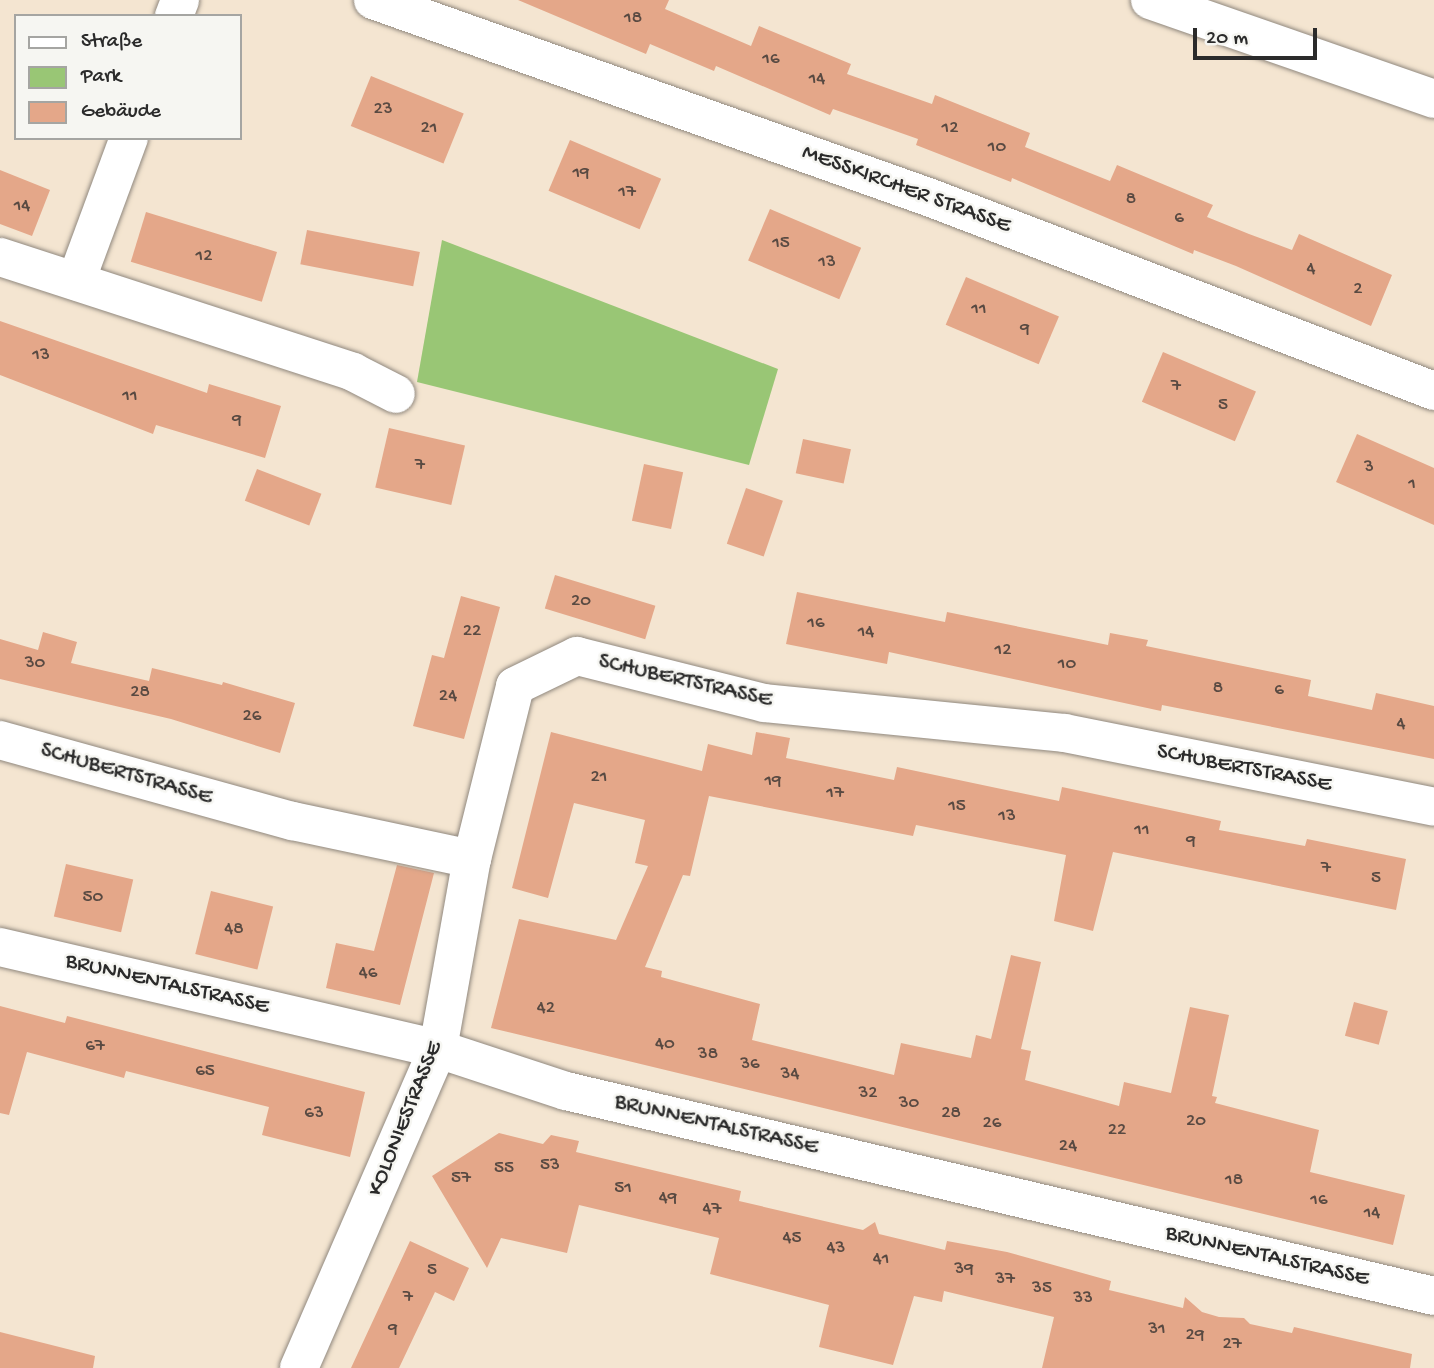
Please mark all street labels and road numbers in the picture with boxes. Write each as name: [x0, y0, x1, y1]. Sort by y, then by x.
street label: MESSKIRCHER STRASSE: [798, 139, 1014, 241]
street label: SCHUBERTSTRASSE: [596, 649, 774, 715]
street label: SCHUBERTSTRASSE: [37, 737, 215, 813]
street label: SCHUBERTSTRASSE: [1154, 739, 1334, 799]
street label: BRUNNENTALSTRASSE: [63, 948, 271, 1022]
street label: KOLONIESTRASSE: [362, 1038, 450, 1200]
street label: BRUNNENTALSTRASSE: [612, 1089, 820, 1163]
street label: BRUNNENTALSTRASSE: [1163, 1220, 1371, 1294]

